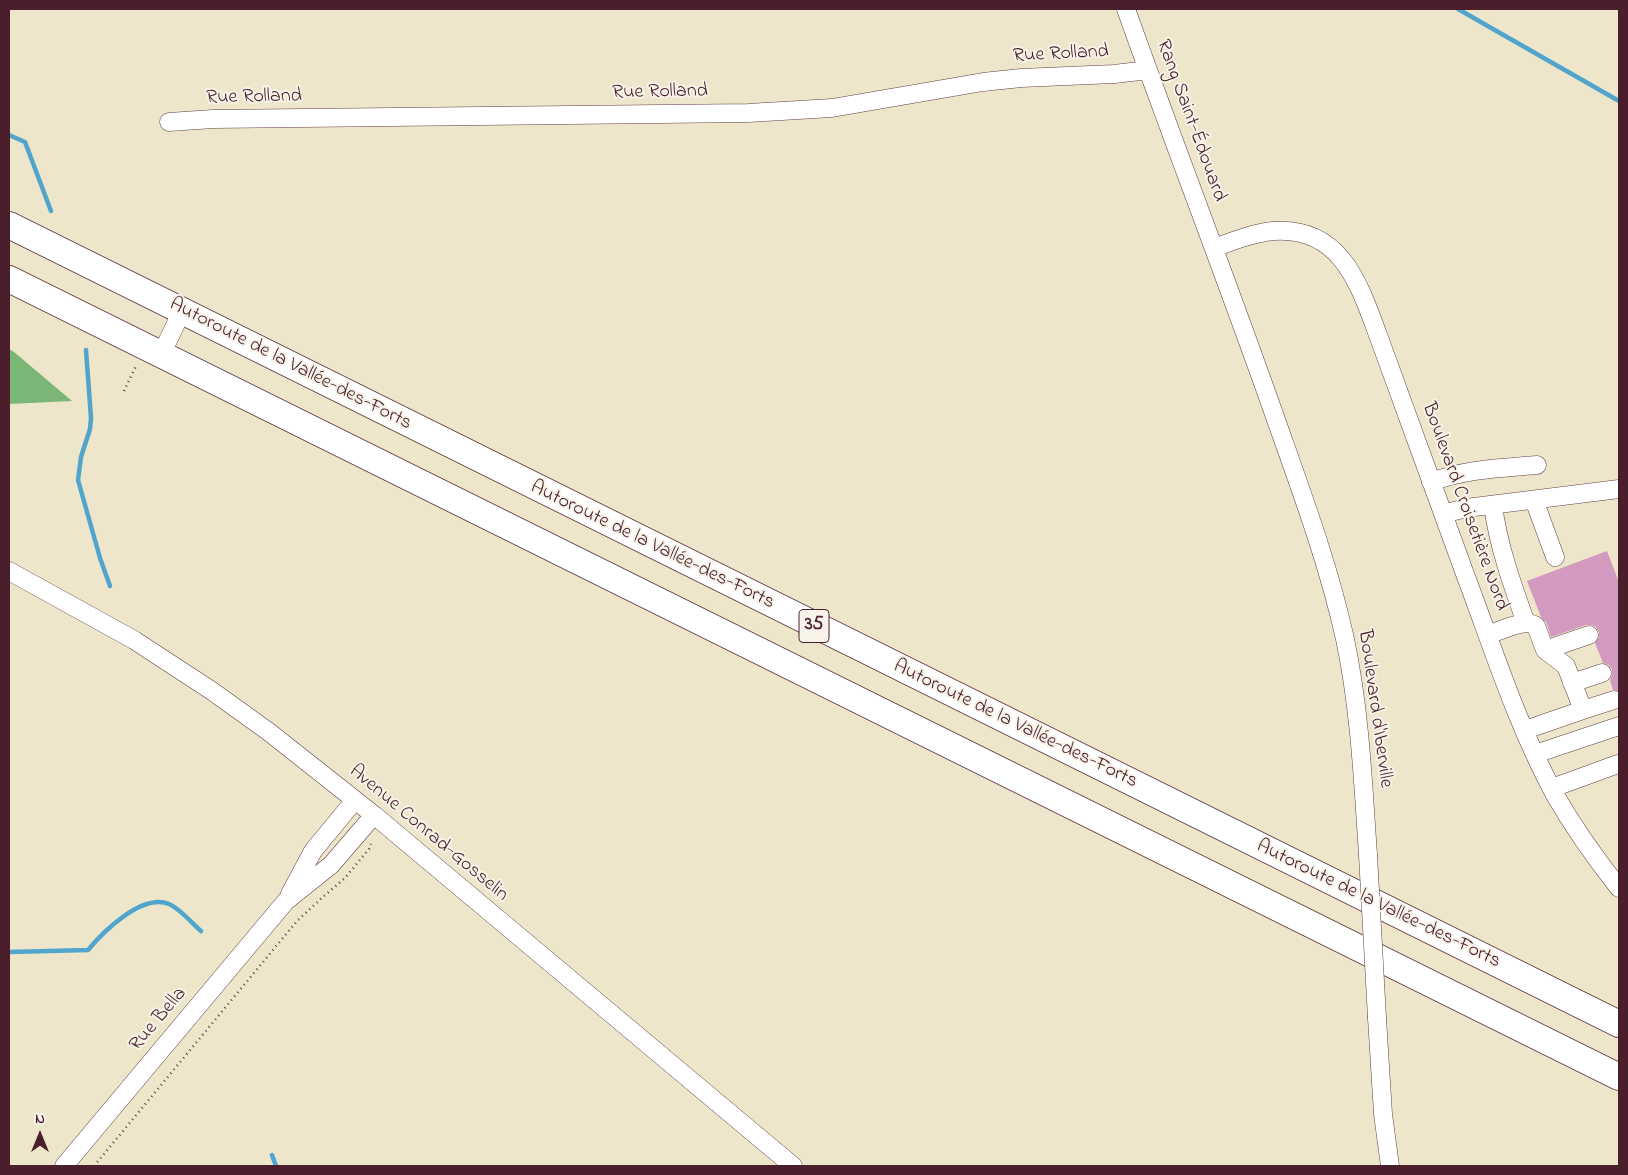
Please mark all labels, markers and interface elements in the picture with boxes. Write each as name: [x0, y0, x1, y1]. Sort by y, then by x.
street label: Rang Saint-Édouard: [1150, 37, 1230, 205]
street label: Rue Rolland: [1012, 41, 1110, 69]
street label: Rue Rolland: [612, 80, 708, 106]
street label: Rue Rolland: [206, 85, 302, 111]
street label: Autoroute de la Vallée-des-Forts: [165, 293, 415, 437]
street label: Boulevard Croisetière Nord: [1415, 400, 1513, 614]
street label: Autoroute de la Vallée-des-Forts: [526, 476, 778, 616]
road number: 35: [799, 610, 829, 642]
street label: Boulevard d'Iberville: [1351, 628, 1397, 790]
street label: Autoroute de la Vallée-des-Forts: [889, 655, 1141, 795]
street label: Avenue Conrad-Gosselin: [343, 760, 513, 908]
street label: Autoroute de la Vallée-des-Forts: [1252, 835, 1504, 975]
street label: Rue Bella: [125, 983, 193, 1057]
text: N: [35, 1109, 45, 1130]
north arrow: [15, 1110, 65, 1160]

